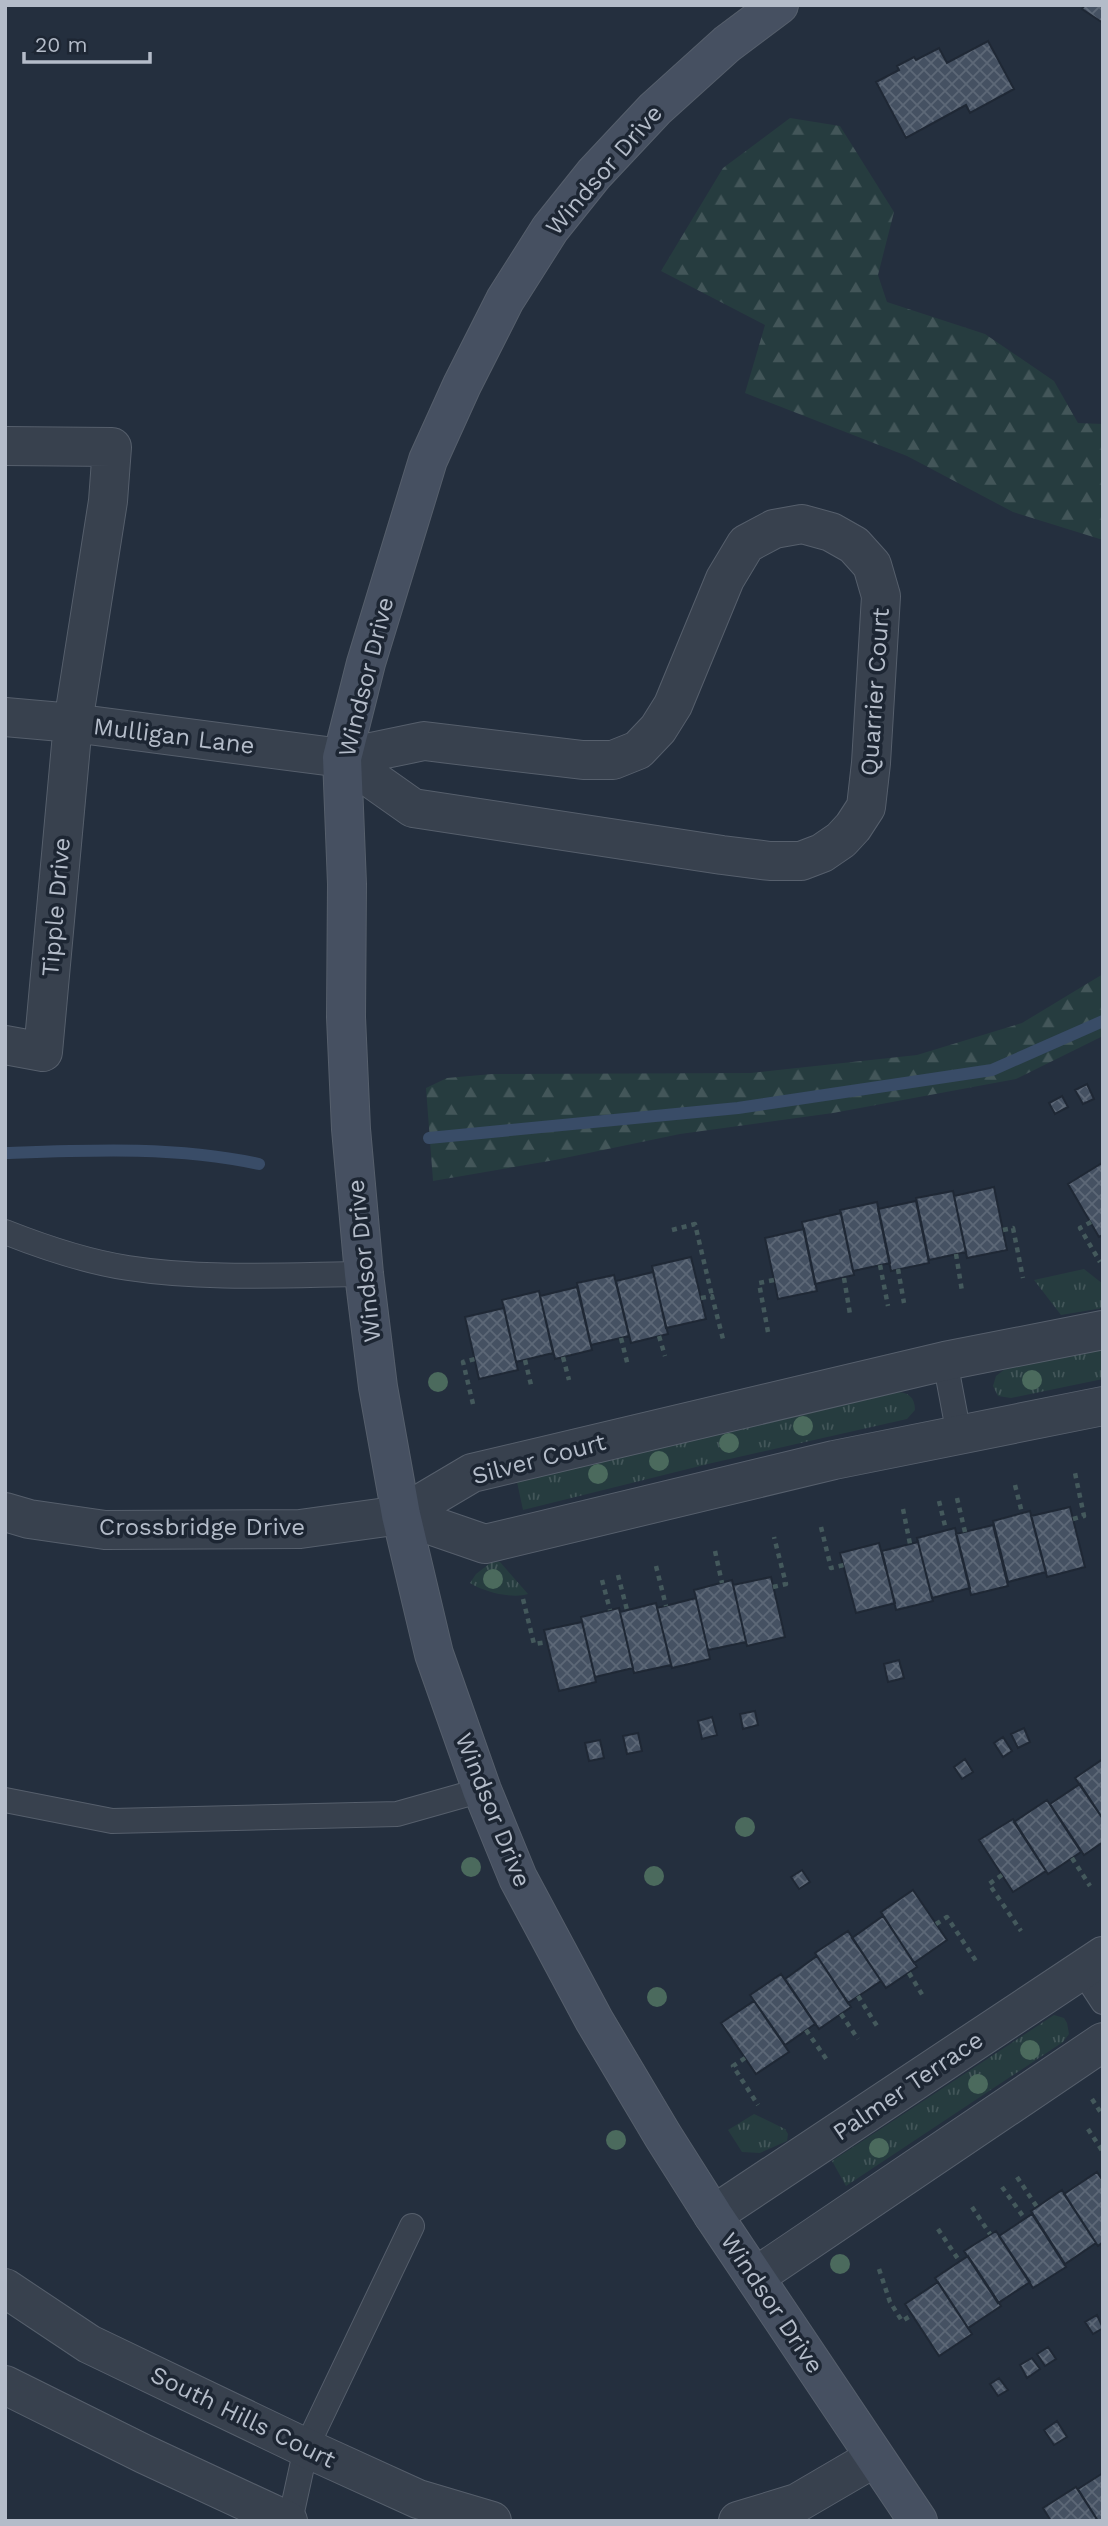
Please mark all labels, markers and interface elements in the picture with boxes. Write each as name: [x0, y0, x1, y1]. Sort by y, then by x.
scale bar: [24, 21, 150, 65]
text: 20 m: [35, 32, 87, 57]
street label: Windsor Drive: [540, 99, 668, 241]
street label: Windsor Drive: [333, 594, 399, 760]
street label: Quarrier Court: [855, 607, 895, 777]
street label: Mulligan Lane: [92, 712, 256, 760]
street label: Tipple Drive: [36, 836, 76, 978]
street label: Windsor Drive: [342, 1178, 386, 1344]
street label: Silver Court: [469, 1428, 609, 1490]
street label: Crossbridge Drive: [99, 1513, 305, 1541]
street label: Windsor Drive: [449, 1729, 537, 1891]
street label: Palmer Terrace: [828, 2025, 988, 2147]
street label: Windsor Drive: [715, 2227, 829, 2379]
street label: South Hills Court: [146, 2360, 340, 2474]

